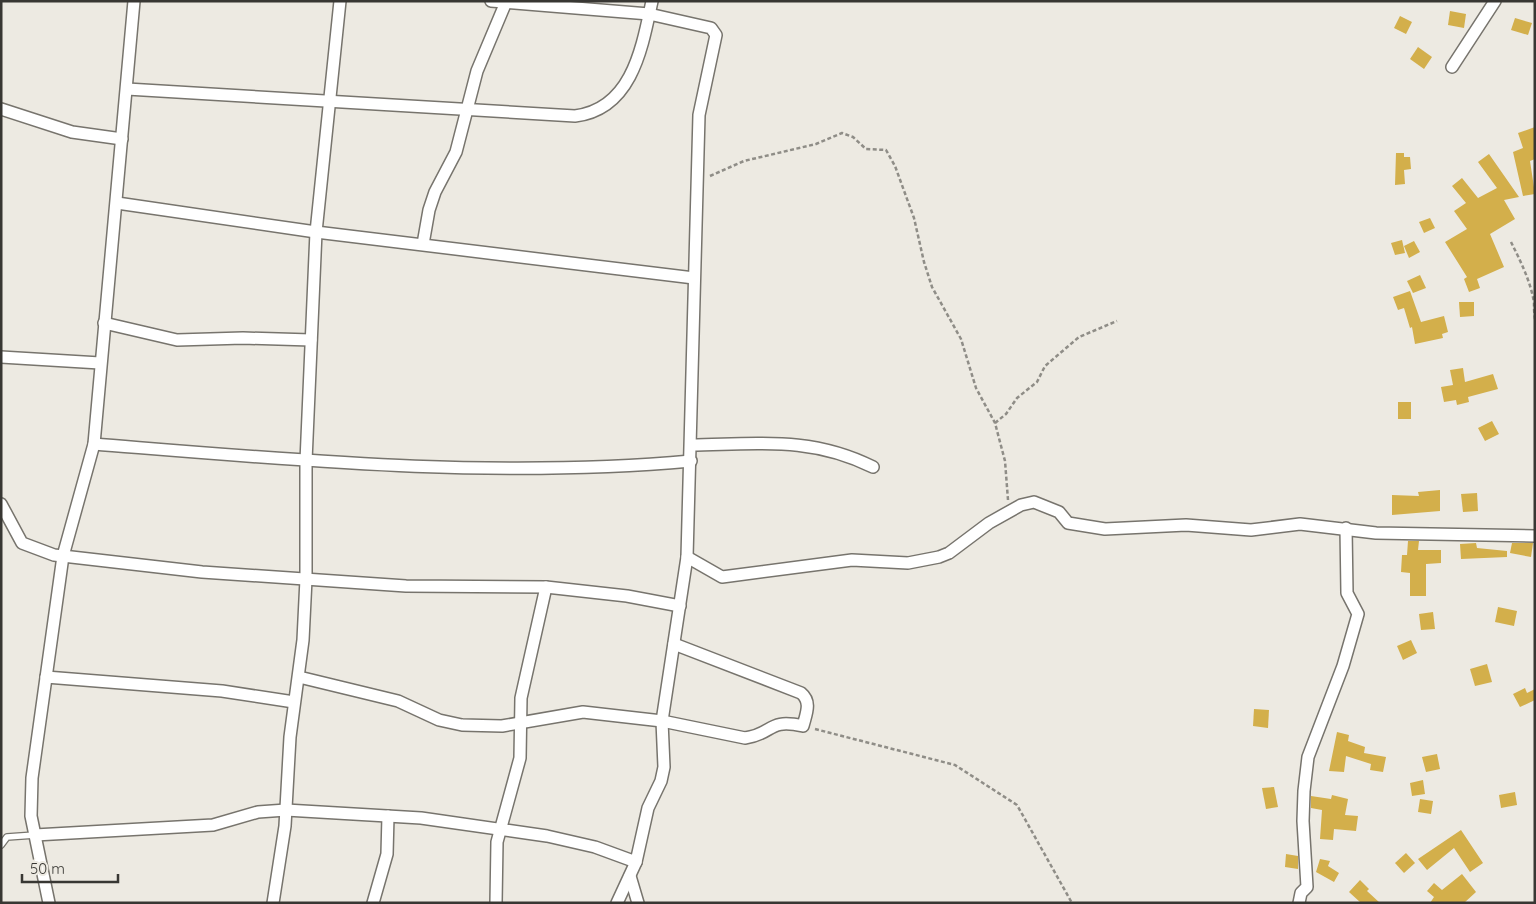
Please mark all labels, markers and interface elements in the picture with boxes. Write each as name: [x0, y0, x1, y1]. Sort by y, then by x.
scale bar: [22, 852, 119, 884]
text: 50 m: [30, 859, 65, 878]

